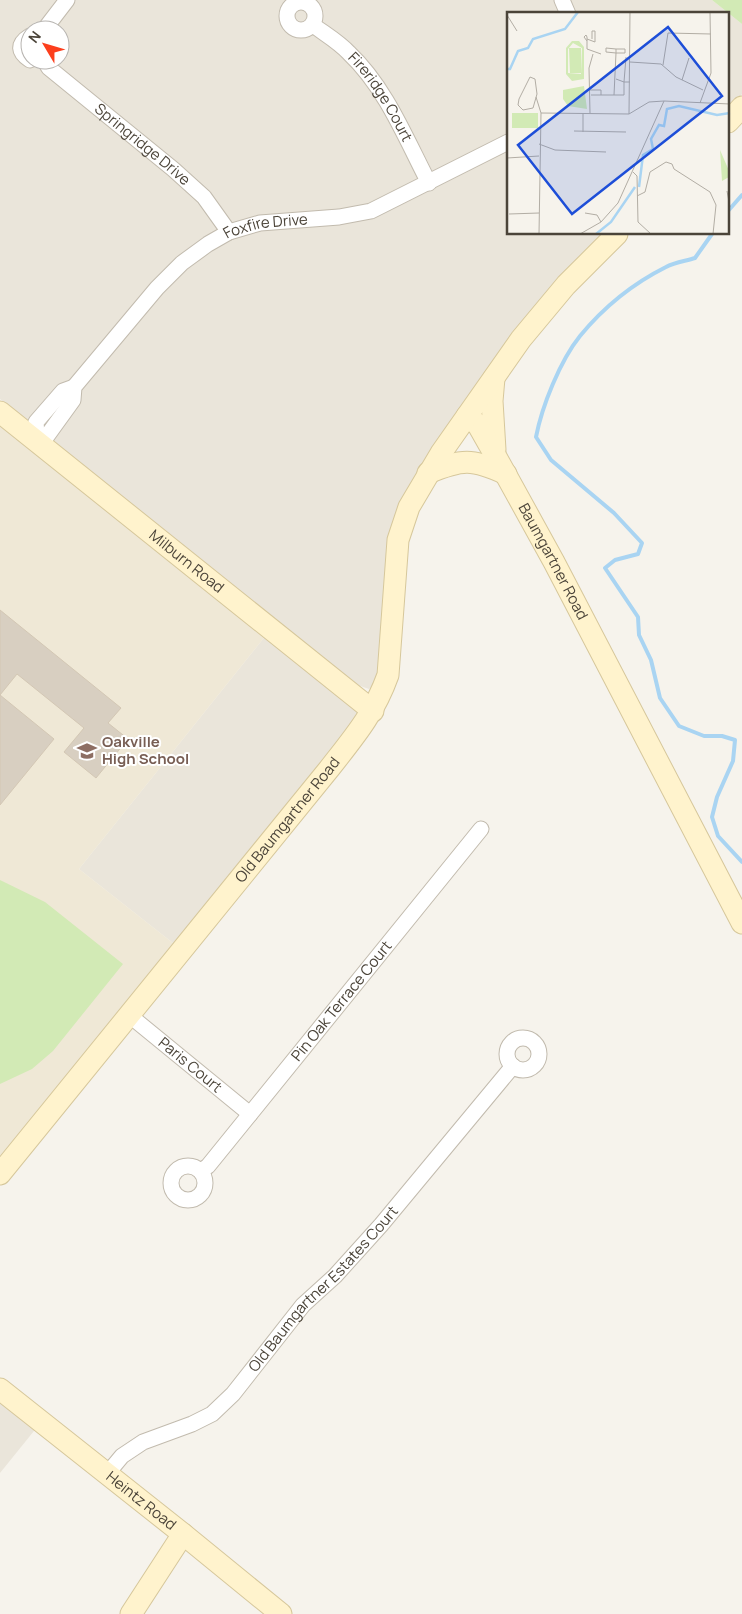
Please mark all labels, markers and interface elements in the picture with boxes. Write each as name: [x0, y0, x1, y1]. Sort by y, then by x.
inset map: [507, 12, 730, 235]
north arrow: [20, 20, 70, 70]
text: N: [24, 27, 45, 47]
street label: Fireridge Court: [344, 47, 418, 145]
street label: Springridge Drive: [90, 98, 195, 190]
street label: Foxfire Drive: [219, 208, 309, 243]
street label: Baumgartner Road: [514, 499, 593, 623]
street label: Milburn Road: [145, 525, 229, 598]
place label: Oakville High School: [102, 731, 189, 769]
school or university icon: Oakville High School: [76, 740, 98, 762]
street label: Old Baumgartner Road: [230, 752, 345, 887]
street label: Pin Oak Terrace Court: [286, 936, 396, 1065]
street label: Paris Court: [154, 1032, 227, 1097]
street label: Old Baumgartner Estates Court: [243, 1201, 403, 1376]
street label: Heintz Road: [102, 1466, 181, 1535]

